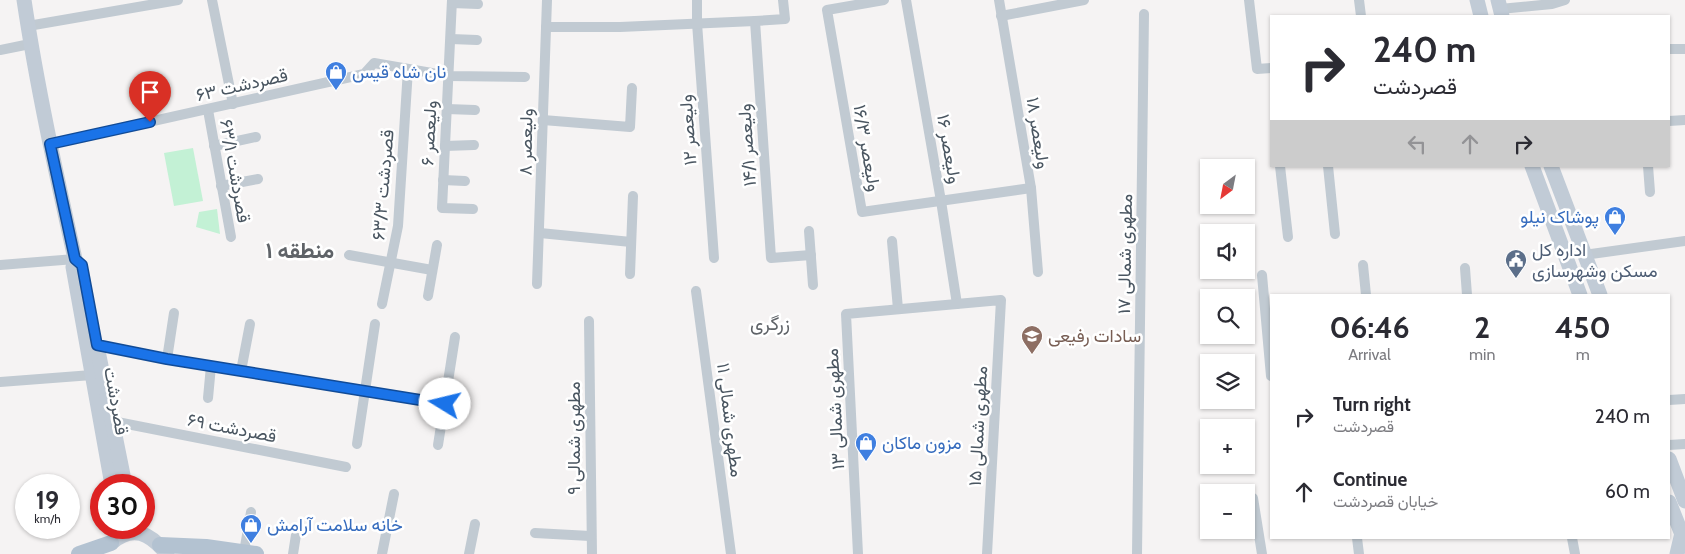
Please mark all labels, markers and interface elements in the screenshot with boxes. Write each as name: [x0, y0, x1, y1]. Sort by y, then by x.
text: 240 m: [1373, 28, 1476, 71]
icon: right: [1290, 35, 1355, 100]
shop icon: نان شاه قیس: [324, 60, 348, 91]
place label: نان شاه قیس: [352, 61, 446, 83]
street label: ۶۳ قصردشت: [194, 64, 290, 106]
pin: [129, 71, 171, 122]
text: قصردشت: [1373, 73, 1457, 100]
icon: arrive: [136, 78, 164, 106]
street label: ۱۲ ولیعصر: [675, 94, 701, 166]
street label: ۱۸ ولیعصر: [1021, 96, 1055, 170]
street label: ۶ ولیعصر: [416, 100, 442, 166]
street label: ۱۴/۱ ولیعصر: [733, 103, 761, 187]
street label: ۱۶/۳ ولیعصر: [849, 103, 885, 193]
street label: ۸ ولیعصر: [514, 108, 538, 176]
street label: ۱۶ ولیعصر: [932, 112, 966, 186]
street label: ۶۳/۱ قصردشت: [215, 118, 255, 224]
street label: ۶۳/۳ قصردشت: [367, 129, 399, 241]
icon: left: [1403, 130, 1431, 158]
icon: ahead: [1456, 130, 1484, 158]
icon: right: [1509, 130, 1537, 158]
north arrow: [1200, 159, 1255, 214]
map controls: [1200, 159, 1255, 539]
street label: ۱۷ مطهری شمالی: [1113, 194, 1137, 314]
shop icon: پوشاک نیلو: [1603, 205, 1627, 236]
place label: پوشاک نیلو: [1520, 206, 1599, 229]
button: sound: [1200, 224, 1255, 279]
district label: منطقه ۱: [266, 237, 334, 264]
place label: اداره کل مسکن وشهرسازی: [1532, 239, 1658, 282]
public building icon: اداره کل مسکن وشهرسازی: [1504, 248, 1528, 279]
button: search: [1200, 289, 1255, 344]
text: 06:46: [1329, 309, 1410, 346]
text: 2: [1474, 309, 1490, 346]
text: 450: [1555, 309, 1611, 346]
district label: زرگری: [750, 312, 790, 335]
school or university icon: سادات رفیعی: [1020, 324, 1044, 355]
place label: سادات رفیعی: [1048, 325, 1141, 347]
text: Arrival: [1348, 345, 1391, 364]
text: min: [1469, 345, 1495, 364]
text: m: [1576, 345, 1590, 364]
street label: ۱۳ مطهری شمالی: [821, 348, 849, 470]
button: layers: [1200, 354, 1255, 409]
street label: ۱۱ مطهری شمالی: [712, 362, 748, 478]
street label: قصردشت: [99, 365, 133, 437]
street label: ۱۵ مطهری شمالی: [964, 365, 992, 487]
position arrow: [418, 377, 470, 429]
street label: ۹ مطهری شمالی: [563, 381, 585, 495]
text: Turn right: [1333, 393, 1411, 416]
icon: right: [1290, 403, 1318, 431]
text: 240 m: [1595, 405, 1650, 428]
street label: ۶۹ قصردشت: [186, 409, 278, 447]
text: قصردشت: [1333, 417, 1394, 436]
button: +: [1200, 419, 1255, 474]
shop icon: مزون ماکان: [854, 431, 878, 462]
place label: مزون ماکان: [882, 432, 962, 454]
text: Continue: [1333, 468, 1407, 491]
speed limit sign: 30: [90, 474, 155, 539]
icon: ahead: [1290, 478, 1318, 506]
text: 60 m: [1605, 480, 1650, 503]
button: −: [1200, 484, 1255, 539]
text: 19: [36, 485, 59, 515]
text: خیابان قصردشت: [1333, 492, 1438, 511]
text: km/h: [34, 511, 61, 526]
shop icon: خانه سلامت آرامش: [239, 513, 263, 544]
place label: خانه سلامت آرامش: [267, 514, 403, 536]

